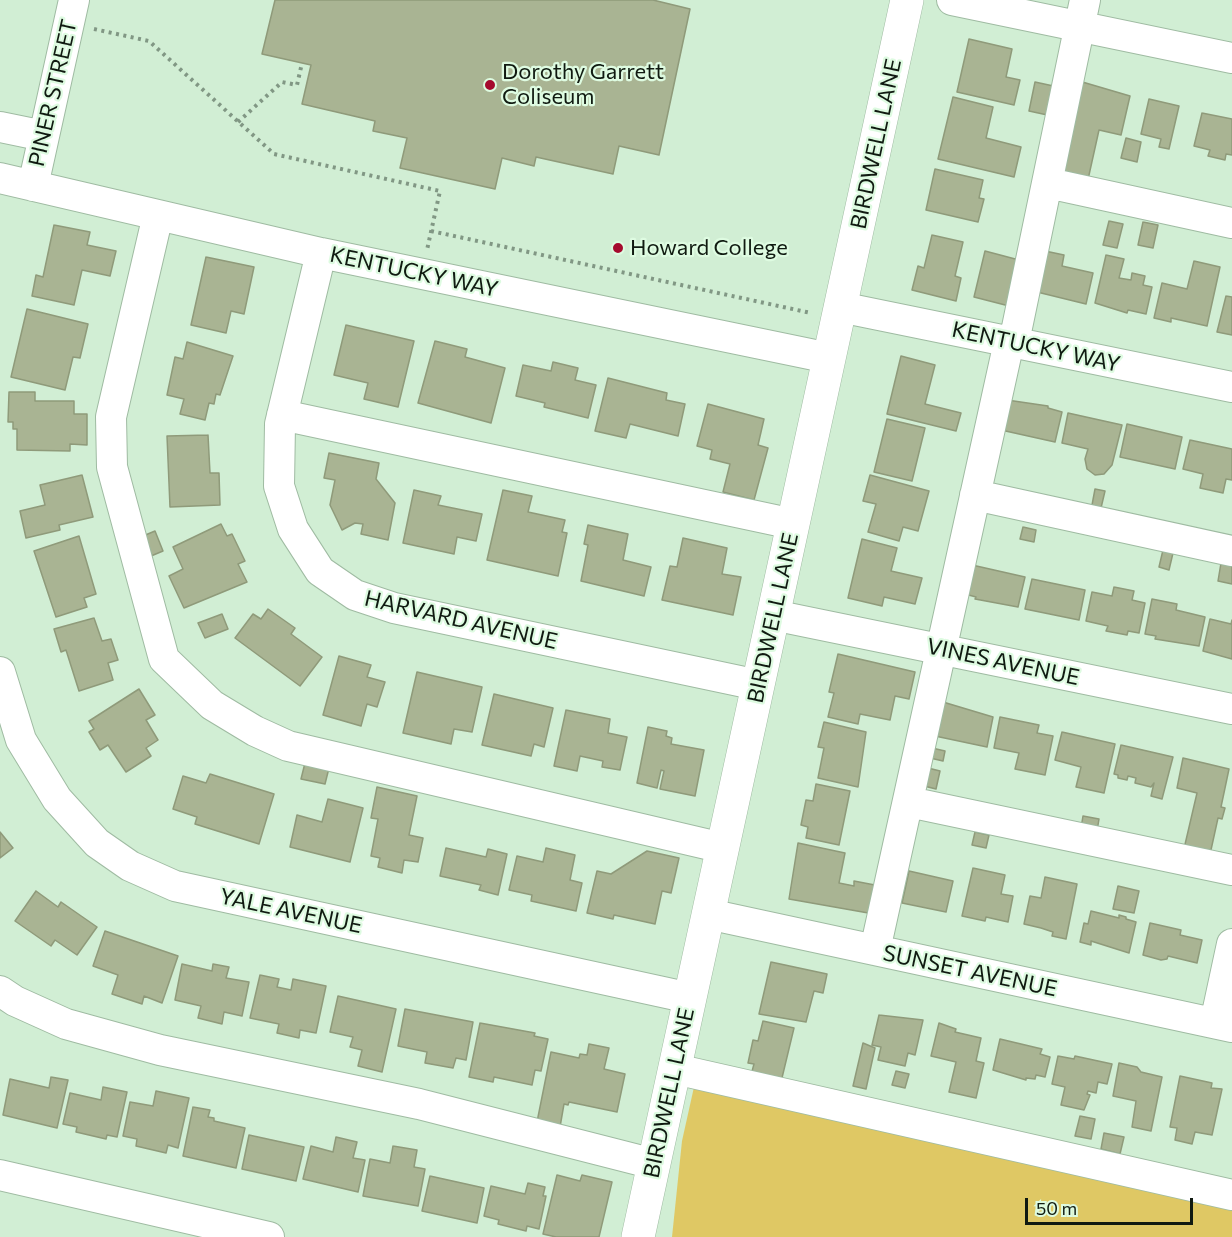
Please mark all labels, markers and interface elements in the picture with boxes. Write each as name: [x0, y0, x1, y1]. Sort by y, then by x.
street label: PINER STREET: [23, 17, 83, 169]
street label: BIRDWELL LANE: [845, 57, 907, 231]
place label: Dorothy Garrett Coliseum: [502, 59, 664, 110]
marker: Dorothy Garrett Coliseum: [483, 78, 497, 92]
place label: Howard College: [630, 235, 788, 261]
street label: KENTUCKY WAY: [327, 241, 501, 303]
marker: Howard College: [611, 241, 625, 255]
street label: KENTUCKY WAY: [949, 316, 1123, 378]
street label: BIRDWELL LANE: [742, 531, 804, 705]
street label: HARVARD AVENUE: [362, 585, 560, 655]
street label: VINES AVENUE: [924, 633, 1082, 691]
street label: YALE AVENUE: [217, 883, 365, 939]
street label: SUNSET AVENUE: [881, 940, 1059, 1002]
street label: BIRDWELL LANE: [638, 1006, 700, 1180]
scale bar: [1028, 1186, 1196, 1224]
text: 50 m: [1036, 1197, 1077, 1219]

